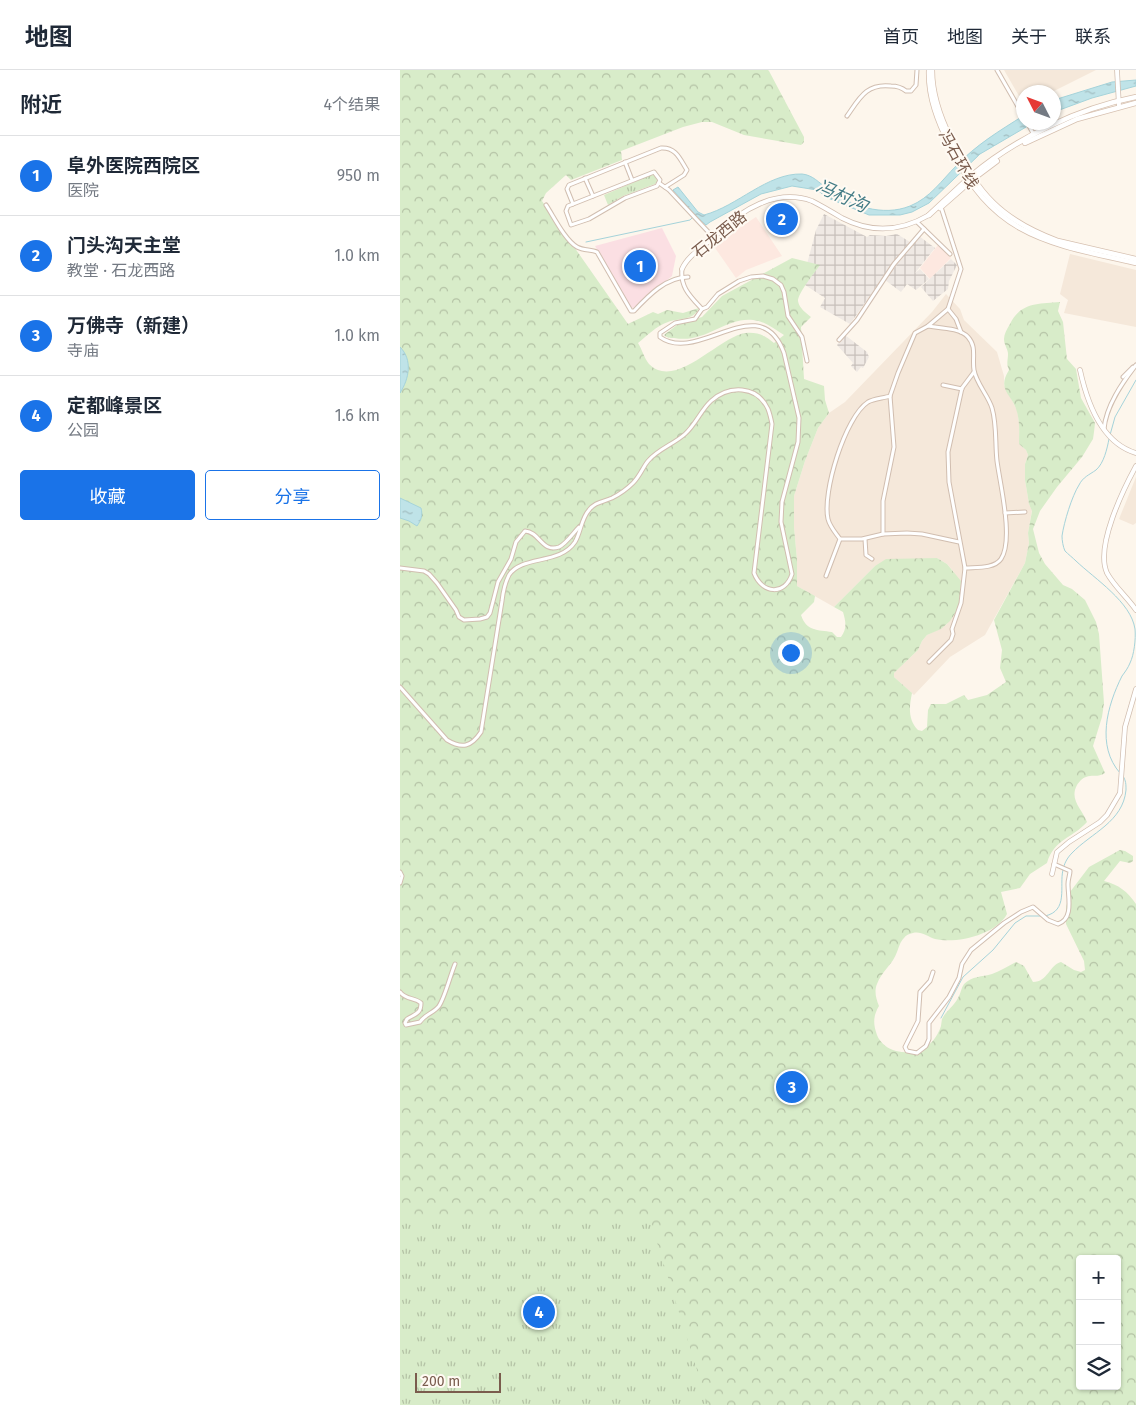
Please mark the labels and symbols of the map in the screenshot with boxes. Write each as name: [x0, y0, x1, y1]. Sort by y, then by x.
north arrow: [1016, 85, 1061, 130]
street label: 冯石环线: [935, 127, 982, 192]
water label: 冯村沟: [813, 175, 873, 218]
pin: 2: [766, 200, 798, 238]
street label: 石龙西路: [688, 207, 750, 262]
pin: 1: [624, 247, 656, 285]
your location: [778, 640, 804, 666]
pin: 3: [776, 1068, 808, 1106]
pin: 4: [523, 1293, 555, 1331]
scale bar: [415, 1370, 501, 1393]

